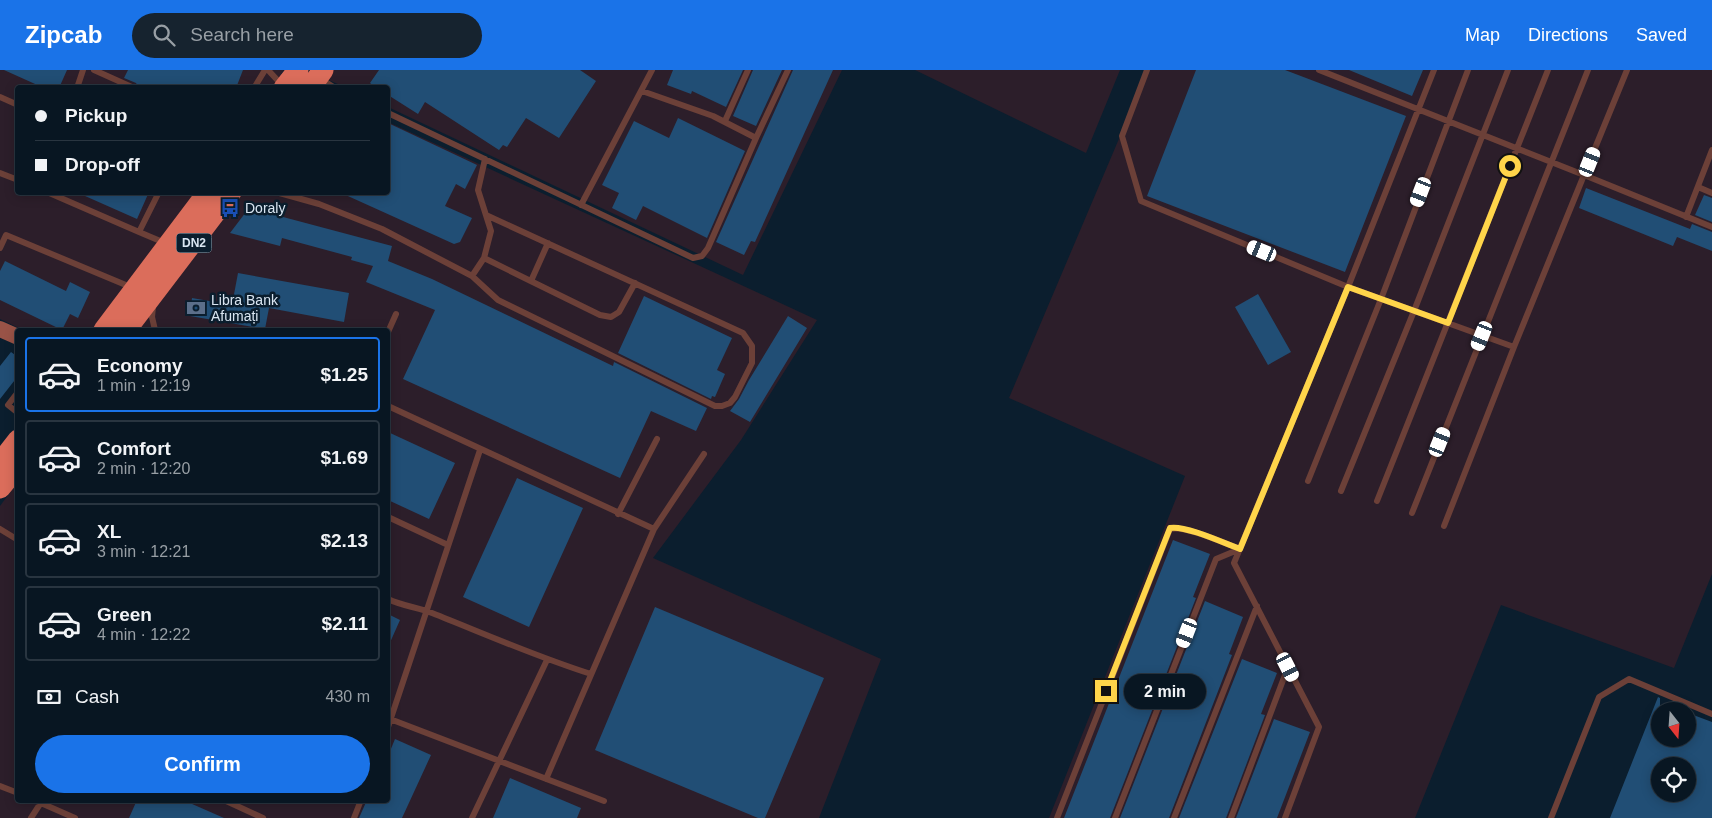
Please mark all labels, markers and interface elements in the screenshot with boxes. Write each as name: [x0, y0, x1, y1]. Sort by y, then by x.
search box: [132, 13, 482, 58]
text: Zipcab: [25, 21, 102, 48]
icon: search: [150, 21, 178, 49]
text: Search here: [190, 24, 294, 45]
text: Map: [1465, 25, 1500, 45]
text: Directions: [1528, 25, 1608, 45]
text: Saved: [1636, 25, 1687, 45]
text: Pickup: [65, 105, 127, 126]
car: [1577, 145, 1602, 179]
text: Drop-off: [65, 154, 140, 175]
route start: [1499, 155, 1521, 177]
car: [1408, 175, 1433, 209]
bus stop icon: Doraly: [219, 197, 241, 219]
place label: Doraly: [245, 200, 285, 216]
road number: DN2: [176, 234, 212, 252]
car: [1245, 238, 1278, 264]
place label: Libra Bank Afumați: [211, 292, 279, 324]
bank icon: Libra Bank Afumați: [185, 297, 207, 319]
car: [1469, 319, 1494, 353]
icon: car: [37, 352, 82, 397]
text: Economy: [97, 355, 183, 376]
text: $1.25: [320, 364, 368, 385]
text: 1 min · 12:19: [97, 377, 190, 394]
car: [1427, 425, 1452, 459]
icon: car: [37, 435, 82, 480]
text: Comfort: [97, 438, 171, 459]
text: $1.69: [320, 447, 368, 468]
text: 2 min · 12:20: [97, 460, 190, 477]
icon: car: [37, 518, 82, 563]
text: XL: [97, 521, 121, 542]
text: $2.13: [320, 530, 368, 551]
text: 3 min · 12:21: [97, 543, 190, 560]
icon: car: [37, 601, 82, 646]
text: Green: [97, 604, 152, 625]
text: $2.11: [322, 613, 368, 634]
car: [1174, 616, 1199, 650]
text: 4 min · 12:22: [97, 626, 190, 643]
car: [1274, 650, 1301, 684]
callout: 2 min: [1124, 674, 1206, 708]
route end: [1095, 680, 1117, 702]
icon: cash: [35, 683, 63, 711]
text: 2 min: [1144, 683, 1186, 700]
text: Cash: [75, 686, 119, 707]
text: 430 m: [326, 688, 370, 705]
north arrow: [1651, 702, 1696, 748]
map controls: [1651, 702, 1696, 802]
button: Confirm: [35, 735, 370, 793]
button: locate: [1651, 757, 1696, 802]

